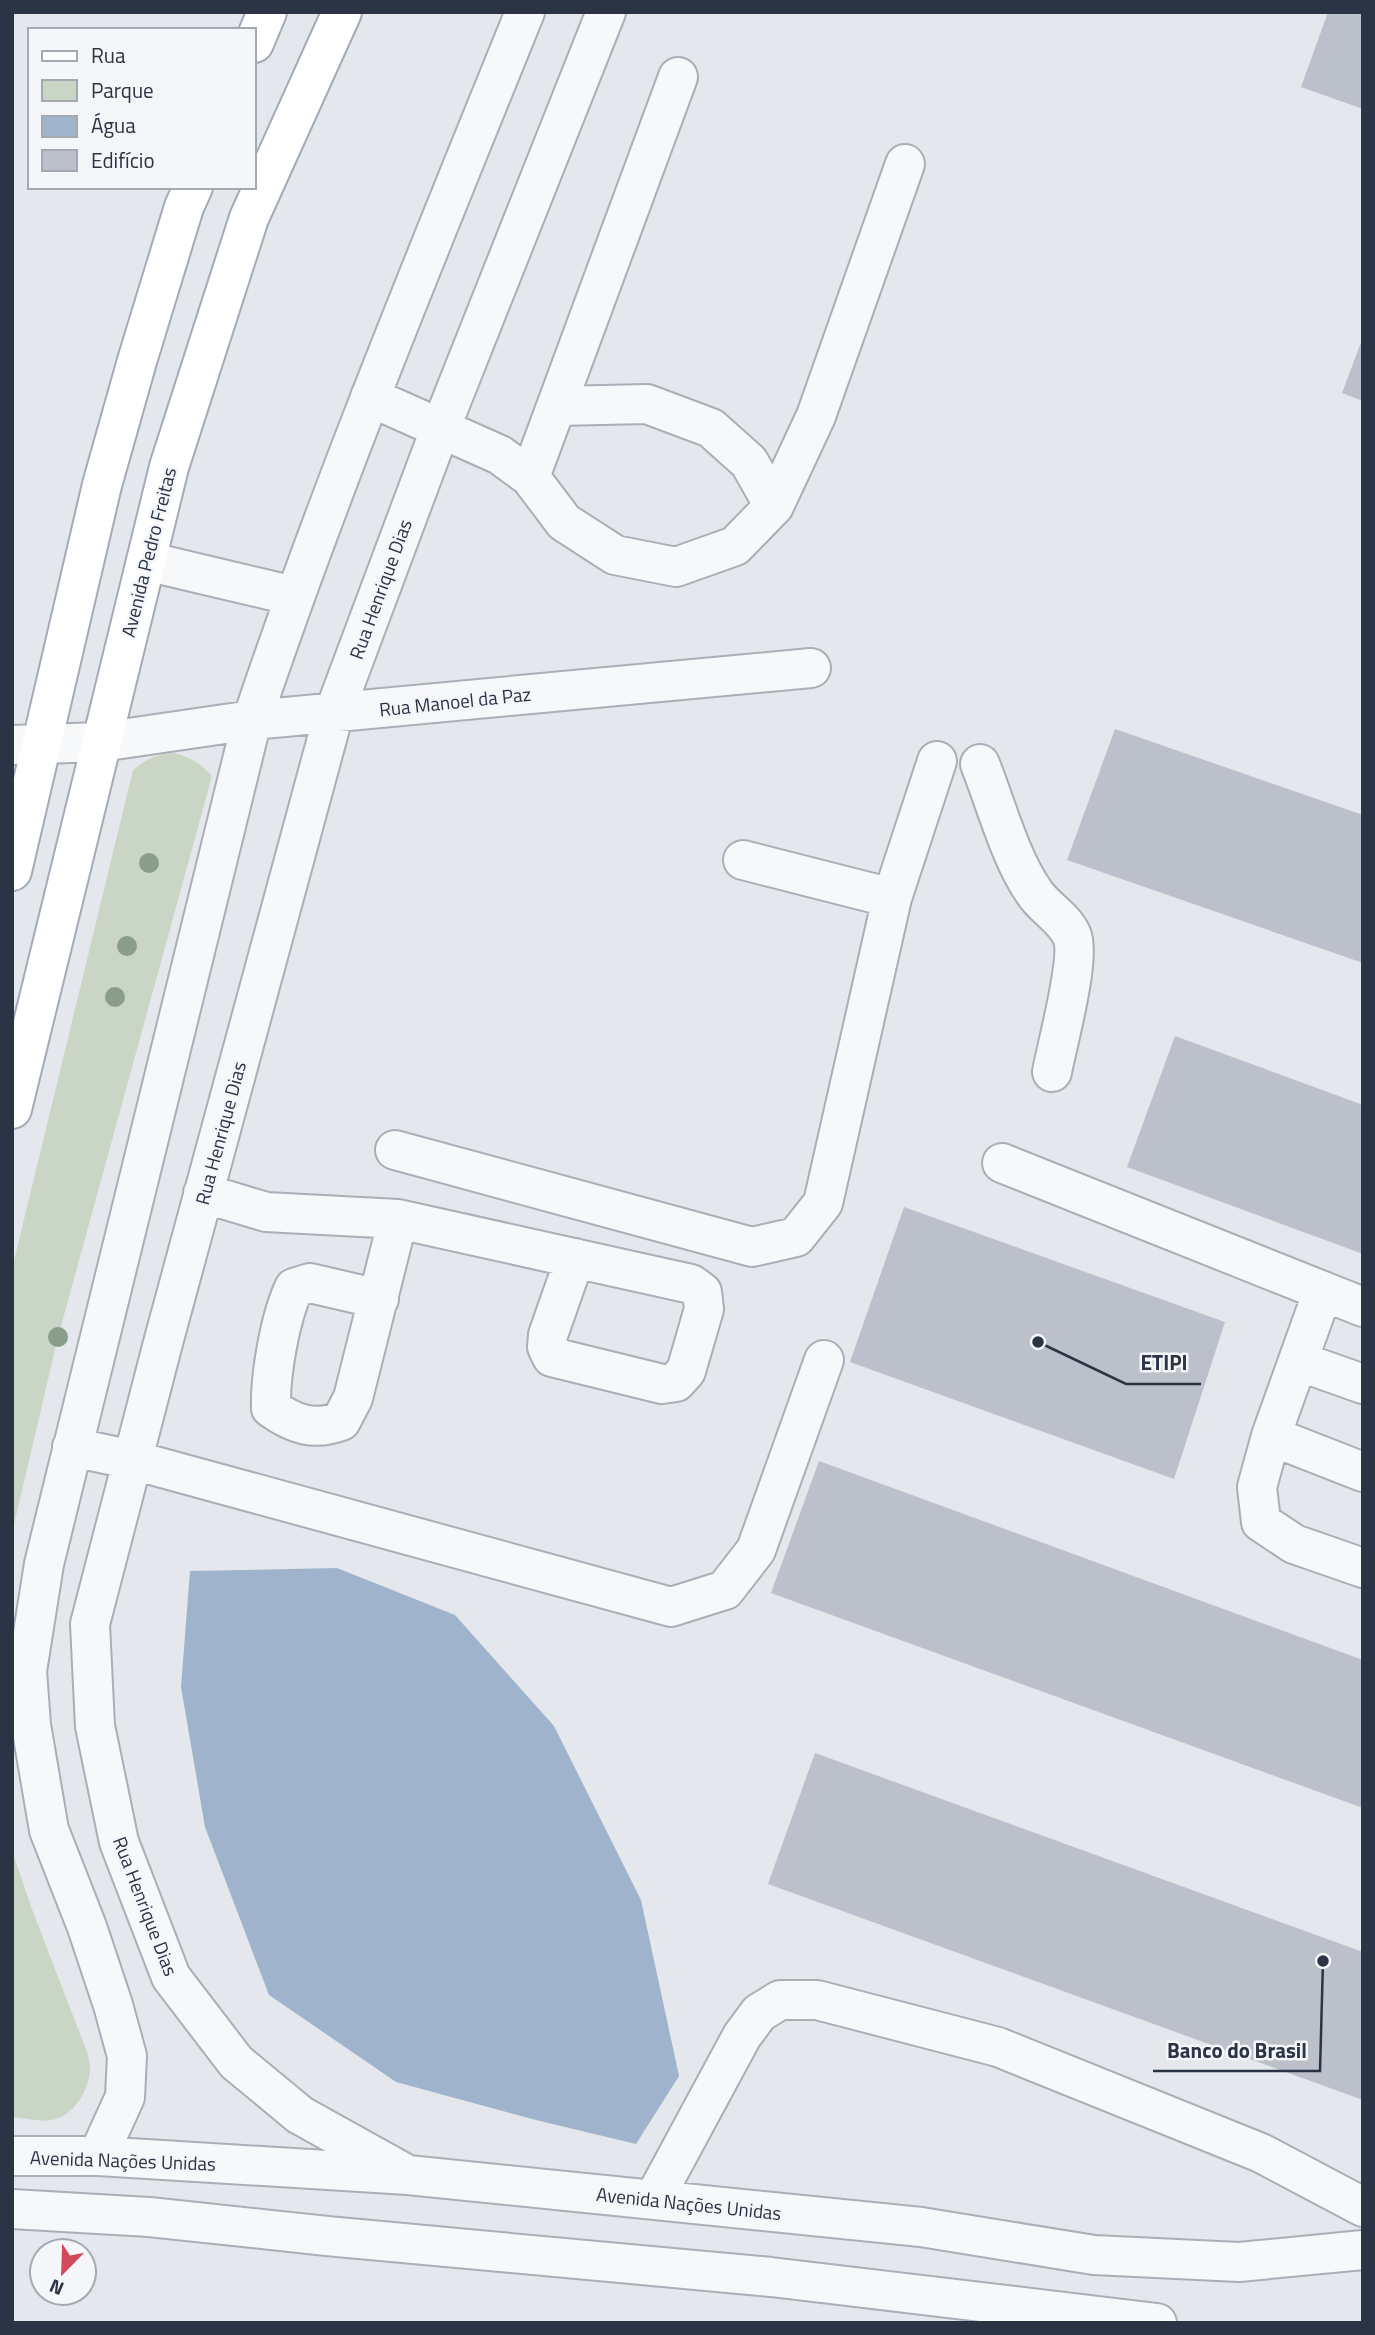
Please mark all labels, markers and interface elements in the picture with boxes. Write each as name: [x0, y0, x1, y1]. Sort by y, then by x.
legend: [28, 28, 256, 189]
text: Rua: [91, 39, 126, 71]
text: Parque: [91, 74, 154, 106]
text: Água: [91, 109, 136, 141]
text: Edifício: [91, 144, 155, 176]
street label: Avenida Pedro Freitas: [113, 464, 183, 640]
street label: Rua Henrique Dias: [341, 515, 419, 663]
street label: Rua Manoel da Paz: [378, 679, 532, 723]
street label: Rua Henrique Dias: [187, 1058, 253, 1208]
callout: ETIPI: [1126, 1342, 1201, 1384]
text: ETIPI: [1140, 1346, 1188, 1378]
street label: Rua Henrique Dias: [106, 1832, 186, 1980]
callout: Banco do Brasil: [1153, 2029, 1320, 2071]
text: Banco do Brasil: [1167, 2034, 1307, 2066]
street label: Avenida Nações Unidas: [30, 2142, 217, 2178]
street label: Avenida Nações Unidas: [595, 2179, 783, 2227]
north arrow: [28, 2237, 98, 2307]
text: N: [44, 2272, 68, 2304]

